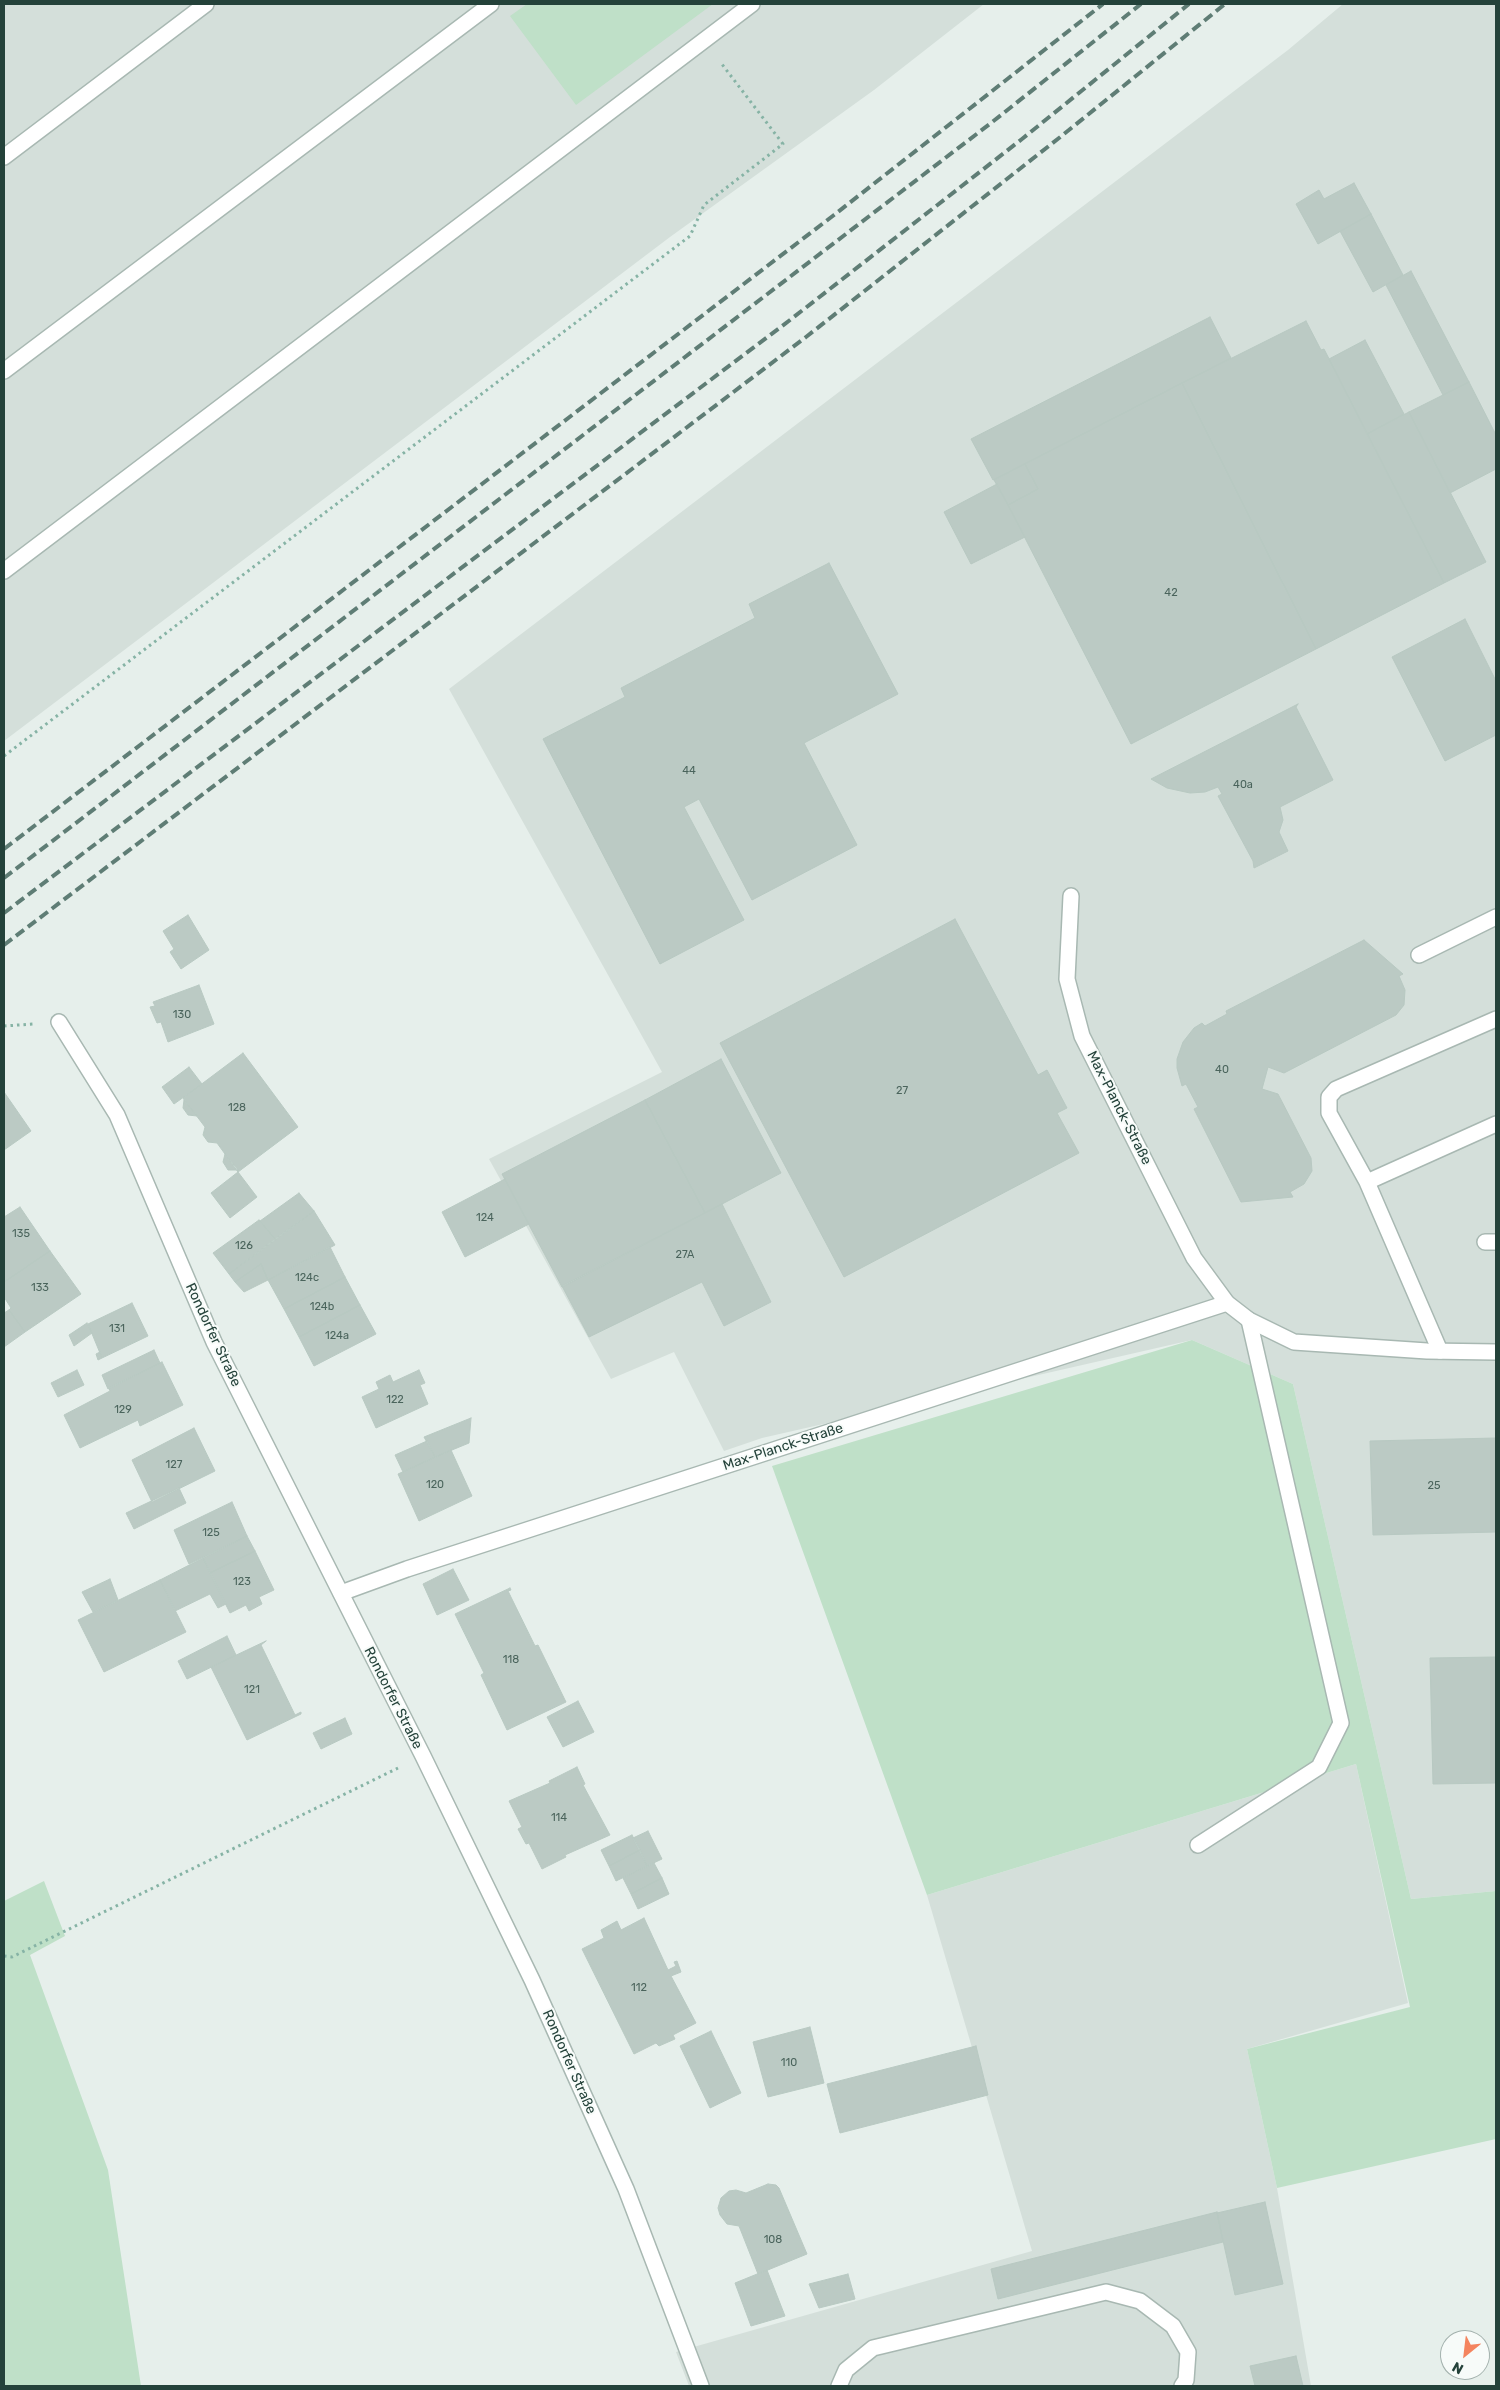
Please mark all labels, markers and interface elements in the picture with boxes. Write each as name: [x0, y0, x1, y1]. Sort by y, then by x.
house number: 42: [1164, 586, 1178, 600]
house number: 44: [682, 764, 696, 778]
house number: 40a: [1233, 778, 1253, 792]
house number: 130: [173, 1008, 191, 1022]
street label: Max-Planck-Straße: [1083, 1048, 1155, 1168]
house number: 40: [1215, 1063, 1229, 1077]
house number: 27: [896, 1084, 908, 1098]
house number: 128: [228, 1101, 246, 1115]
house number: 124: [476, 1211, 494, 1225]
house number: 135: [12, 1227, 30, 1241]
house number: 126: [235, 1239, 253, 1253]
house number: 27A: [676, 1248, 694, 1262]
house number: 124c: [295, 1271, 319, 1285]
house number: 133: [31, 1281, 49, 1295]
street label: Rondorfer Straße: [182, 1281, 244, 1389]
house number: 124b: [310, 1300, 334, 1314]
house number: 131: [109, 1322, 125, 1336]
house number: 124a: [325, 1329, 349, 1343]
house number: 122: [386, 1393, 404, 1407]
house number: 129: [114, 1403, 132, 1417]
street label: Max-Planck-Straße: [721, 1420, 845, 1474]
house number: 127: [166, 1458, 182, 1472]
house number: 120: [426, 1478, 444, 1492]
house number: 25: [1428, 1479, 1440, 1493]
house number: 125: [202, 1526, 220, 1540]
house number: 123: [233, 1575, 251, 1589]
street label: Rondorfer Straße: [360, 1644, 426, 1752]
house number: 118: [503, 1653, 519, 1667]
house number: 121: [244, 1683, 260, 1697]
house number: 114: [551, 1811, 567, 1825]
house number: 112: [631, 1981, 647, 1995]
street label: Rondorfer Straße: [538, 2007, 600, 2117]
house number: 110: [781, 2056, 797, 2070]
house number: 108: [764, 2233, 782, 2247]
north arrow: [1440, 2330, 1490, 2380]
text: N: [1449, 2358, 1467, 2378]

